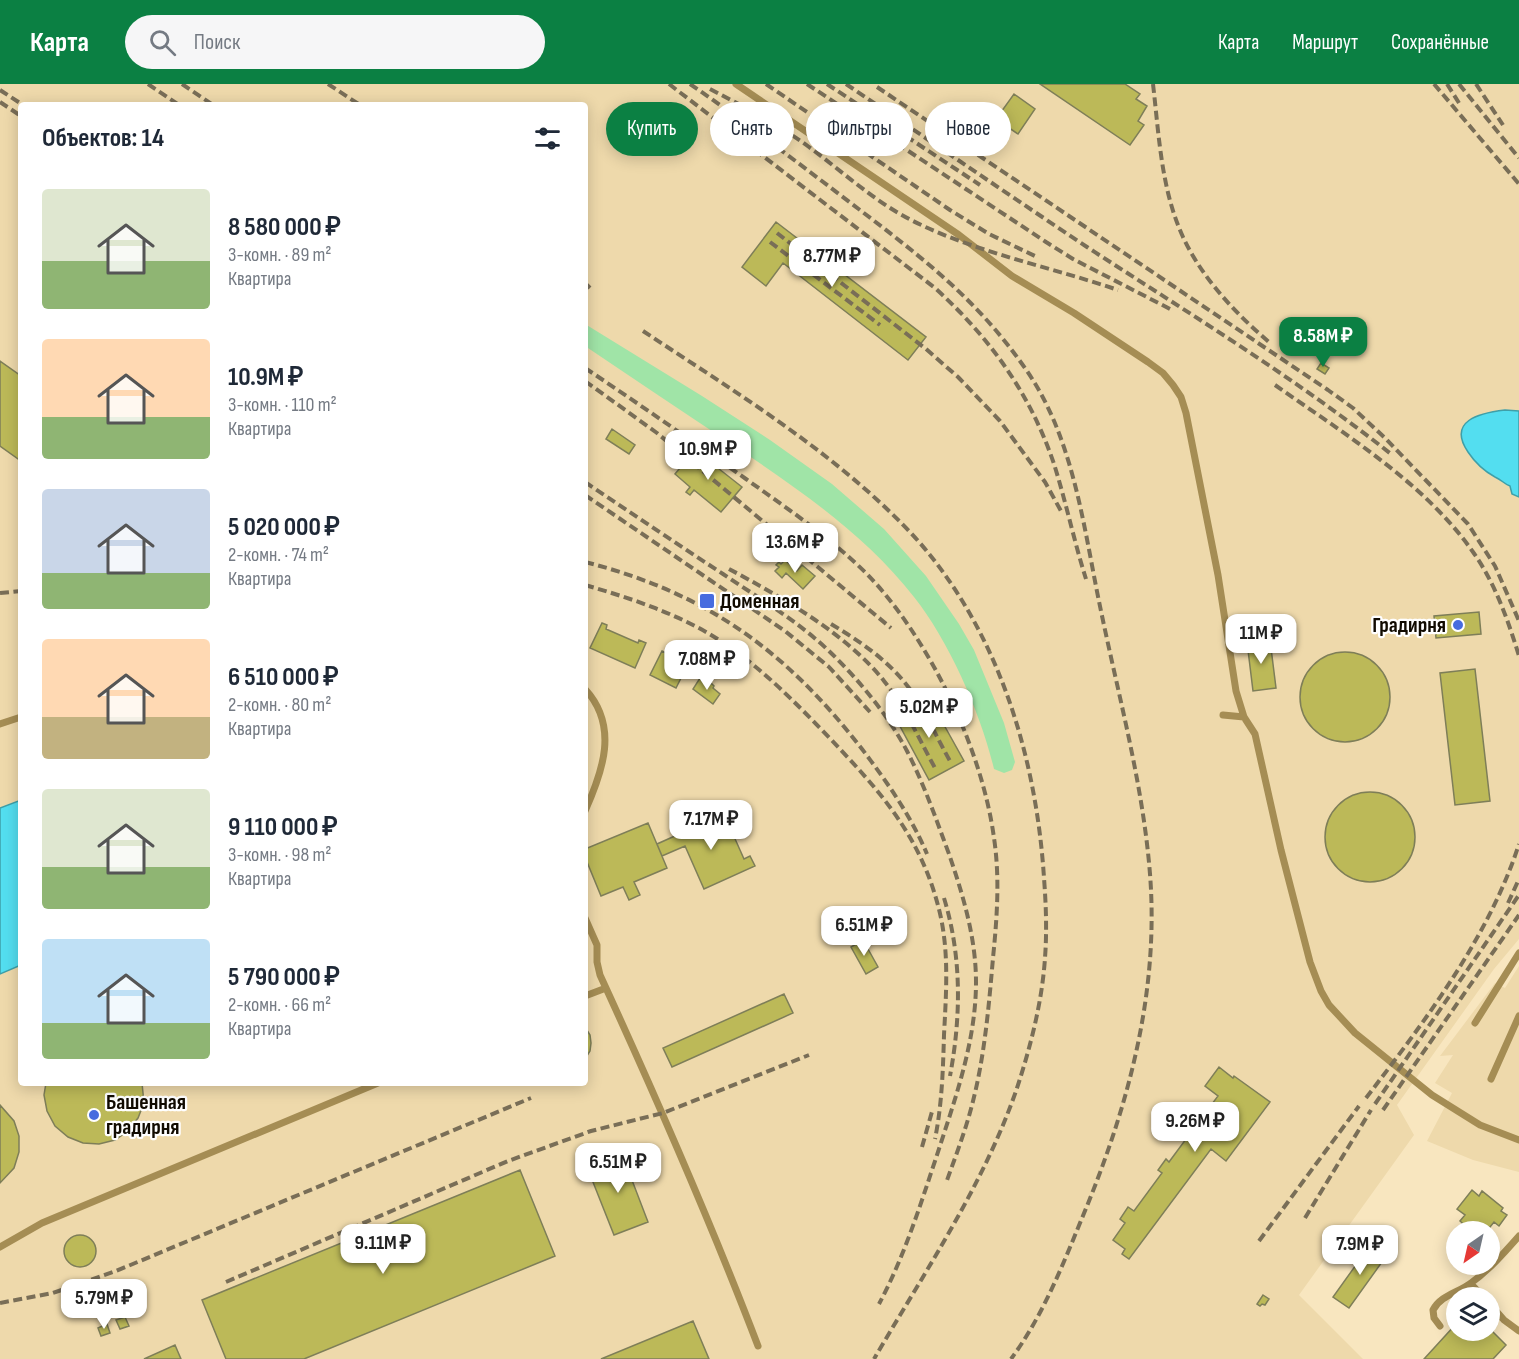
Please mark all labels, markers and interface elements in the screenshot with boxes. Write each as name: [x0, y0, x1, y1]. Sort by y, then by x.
search box: [125, 15, 545, 69]
text: Карта: [30, 26, 89, 59]
icon: search: [146, 26, 179, 59]
text: Поиск: [194, 29, 240, 56]
text: Карта: [1218, 30, 1259, 55]
text: Маршрут: [1292, 30, 1358, 55]
text: Сохранённые: [1391, 30, 1489, 55]
chip: Купить: [606, 102, 698, 156]
chip: Снять: [710, 102, 794, 156]
chip: Фильтры: [806, 102, 913, 156]
chip: Новое: [925, 102, 1011, 156]
icon: filters: [531, 122, 564, 155]
text: Объектов: 14: [42, 123, 164, 154]
text: 8 580 000 ₽: [228, 212, 341, 243]
icon: home: [90, 213, 162, 285]
pin: 8.77M ₽: [777, 237, 887, 288]
text: 3-комн. · 89 m²: [228, 243, 331, 267]
text: 8.77M ₽: [803, 244, 861, 268]
text: Квартира: [228, 267, 292, 291]
pin: 8.58M ₽: [1268, 317, 1378, 368]
text: 8.58M ₽: [1293, 324, 1353, 348]
text: 10.9M ₽: [228, 362, 303, 393]
icon: home: [90, 363, 162, 435]
text: 3-комн. · 110 m²: [228, 393, 337, 417]
text: Квартира: [228, 417, 292, 441]
pin: 10.9M ₽: [653, 430, 763, 481]
text: 10.9M ₽: [679, 437, 737, 461]
text: 5 020 000 ₽: [228, 512, 340, 543]
icon: home: [90, 513, 162, 585]
pin: 13.6M ₽: [740, 523, 850, 574]
text: 13.6M ₽: [766, 530, 824, 554]
text: 2-комн. · 74 m²: [228, 543, 329, 567]
text: Квартира: [228, 567, 292, 591]
place label: Доменная: [720, 588, 800, 615]
marker: Доменная: [698, 592, 716, 610]
place label: Градирня: [1372, 612, 1446, 639]
pin: 11M ₽: [1219, 614, 1303, 665]
marker: Градирня: [1451, 618, 1465, 632]
text: 11M ₽: [1239, 621, 1283, 645]
pin: 7.08M ₽: [652, 640, 762, 691]
text: 7.08M ₽: [678, 647, 736, 671]
text: 6 510 000 ₽: [228, 662, 339, 693]
icon: home: [90, 663, 162, 735]
pin: 5.02M ₽: [874, 688, 984, 739]
text: 2-комн. · 80 m²: [228, 693, 331, 717]
text: 5.02M ₽: [900, 695, 958, 719]
text: Квартира: [228, 717, 292, 741]
pin: 7.17M ₽: [656, 800, 766, 851]
text: 7.17M ₽: [683, 807, 739, 831]
text: 9 110 000 ₽: [228, 812, 338, 843]
icon: home: [90, 813, 162, 885]
text: 3-комн. · 98 m²: [228, 843, 331, 867]
text: Квартира: [228, 867, 292, 891]
pin: 6.51M ₽: [809, 906, 919, 957]
text: 6.51M ₽: [835, 913, 893, 937]
text: 5 790 000 ₽: [228, 962, 340, 993]
icon: home: [90, 963, 162, 1035]
text: 2-комн. · 66 m²: [228, 993, 331, 1017]
text: Квартира: [228, 1017, 292, 1041]
place label: Башенная градирня: [106, 1089, 186, 1141]
pin: 9.26M ₽: [1140, 1102, 1250, 1153]
marker: Башенная градирня: [87, 1108, 101, 1122]
text: 9.26M ₽: [1165, 1109, 1225, 1133]
pin: 6.51M ₽: [563, 1143, 673, 1194]
text: 6.51M ₽: [589, 1150, 647, 1174]
north arrow: [1446, 1221, 1500, 1275]
map controls: [1446, 1221, 1500, 1341]
pin: 9.11M ₽: [328, 1224, 438, 1275]
pin: 7.9M ₽: [1311, 1225, 1409, 1276]
text: 9.11M ₽: [355, 1231, 411, 1255]
text: 7.9M ₽: [1336, 1232, 1384, 1256]
pin: 5.79M ₽: [49, 1279, 159, 1330]
text: 5.79M ₽: [75, 1286, 133, 1310]
button: layers: [1446, 1287, 1500, 1341]

